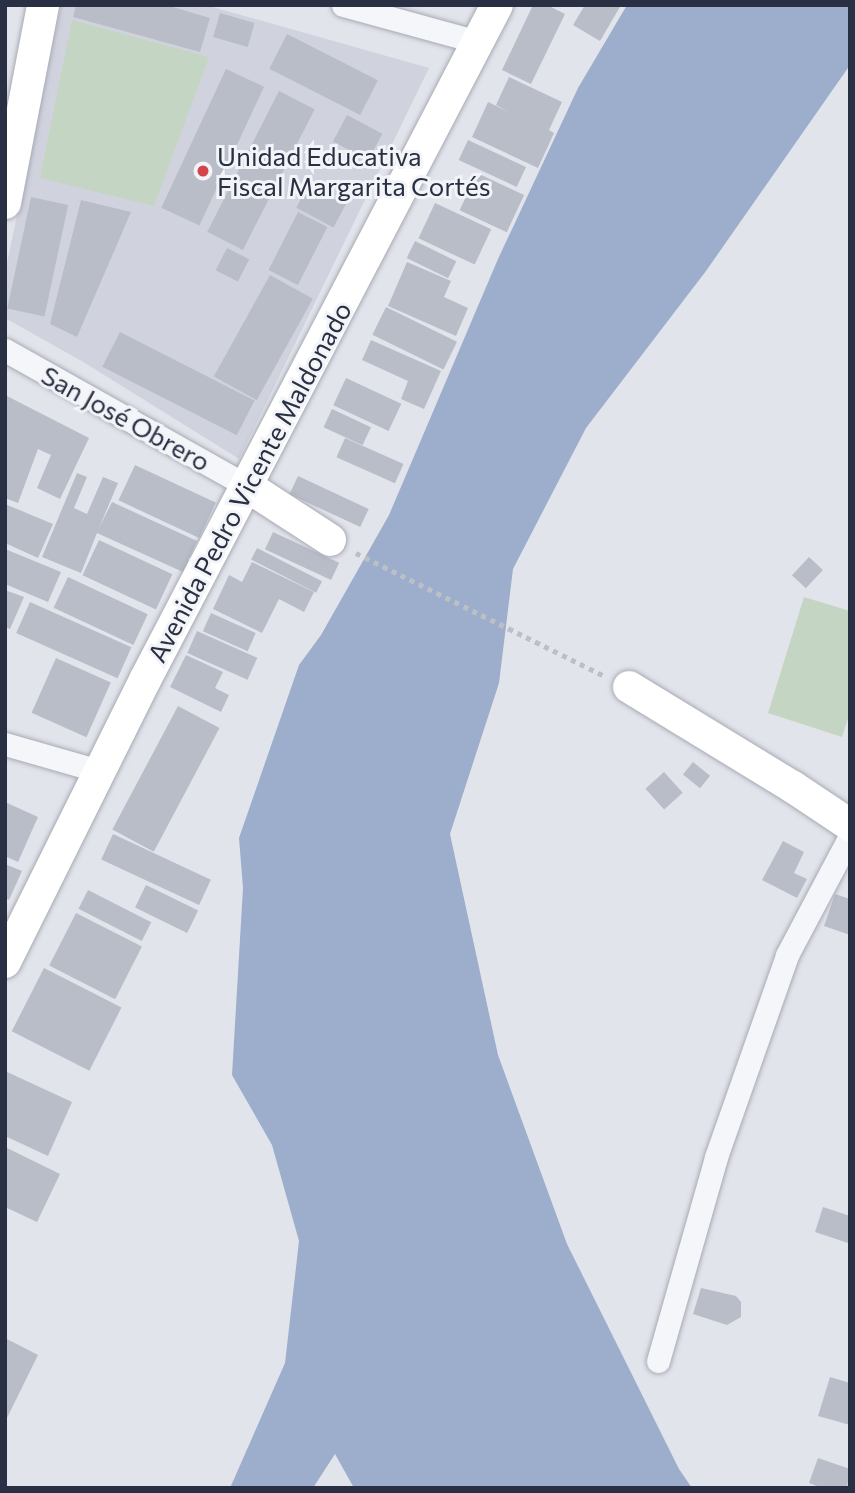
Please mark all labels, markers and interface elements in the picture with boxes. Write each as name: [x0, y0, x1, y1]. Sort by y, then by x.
place label: Unidad Educativa Fiscal Margarita Cortés: [217, 140, 491, 202]
marker: Unidad Educativa Fiscal Margarita Cortés: [195, 163, 211, 179]
street label: Avenida Pedro Vicente Maldonado: [141, 297, 357, 667]
street label: San José Obrero: [36, 359, 216, 477]

